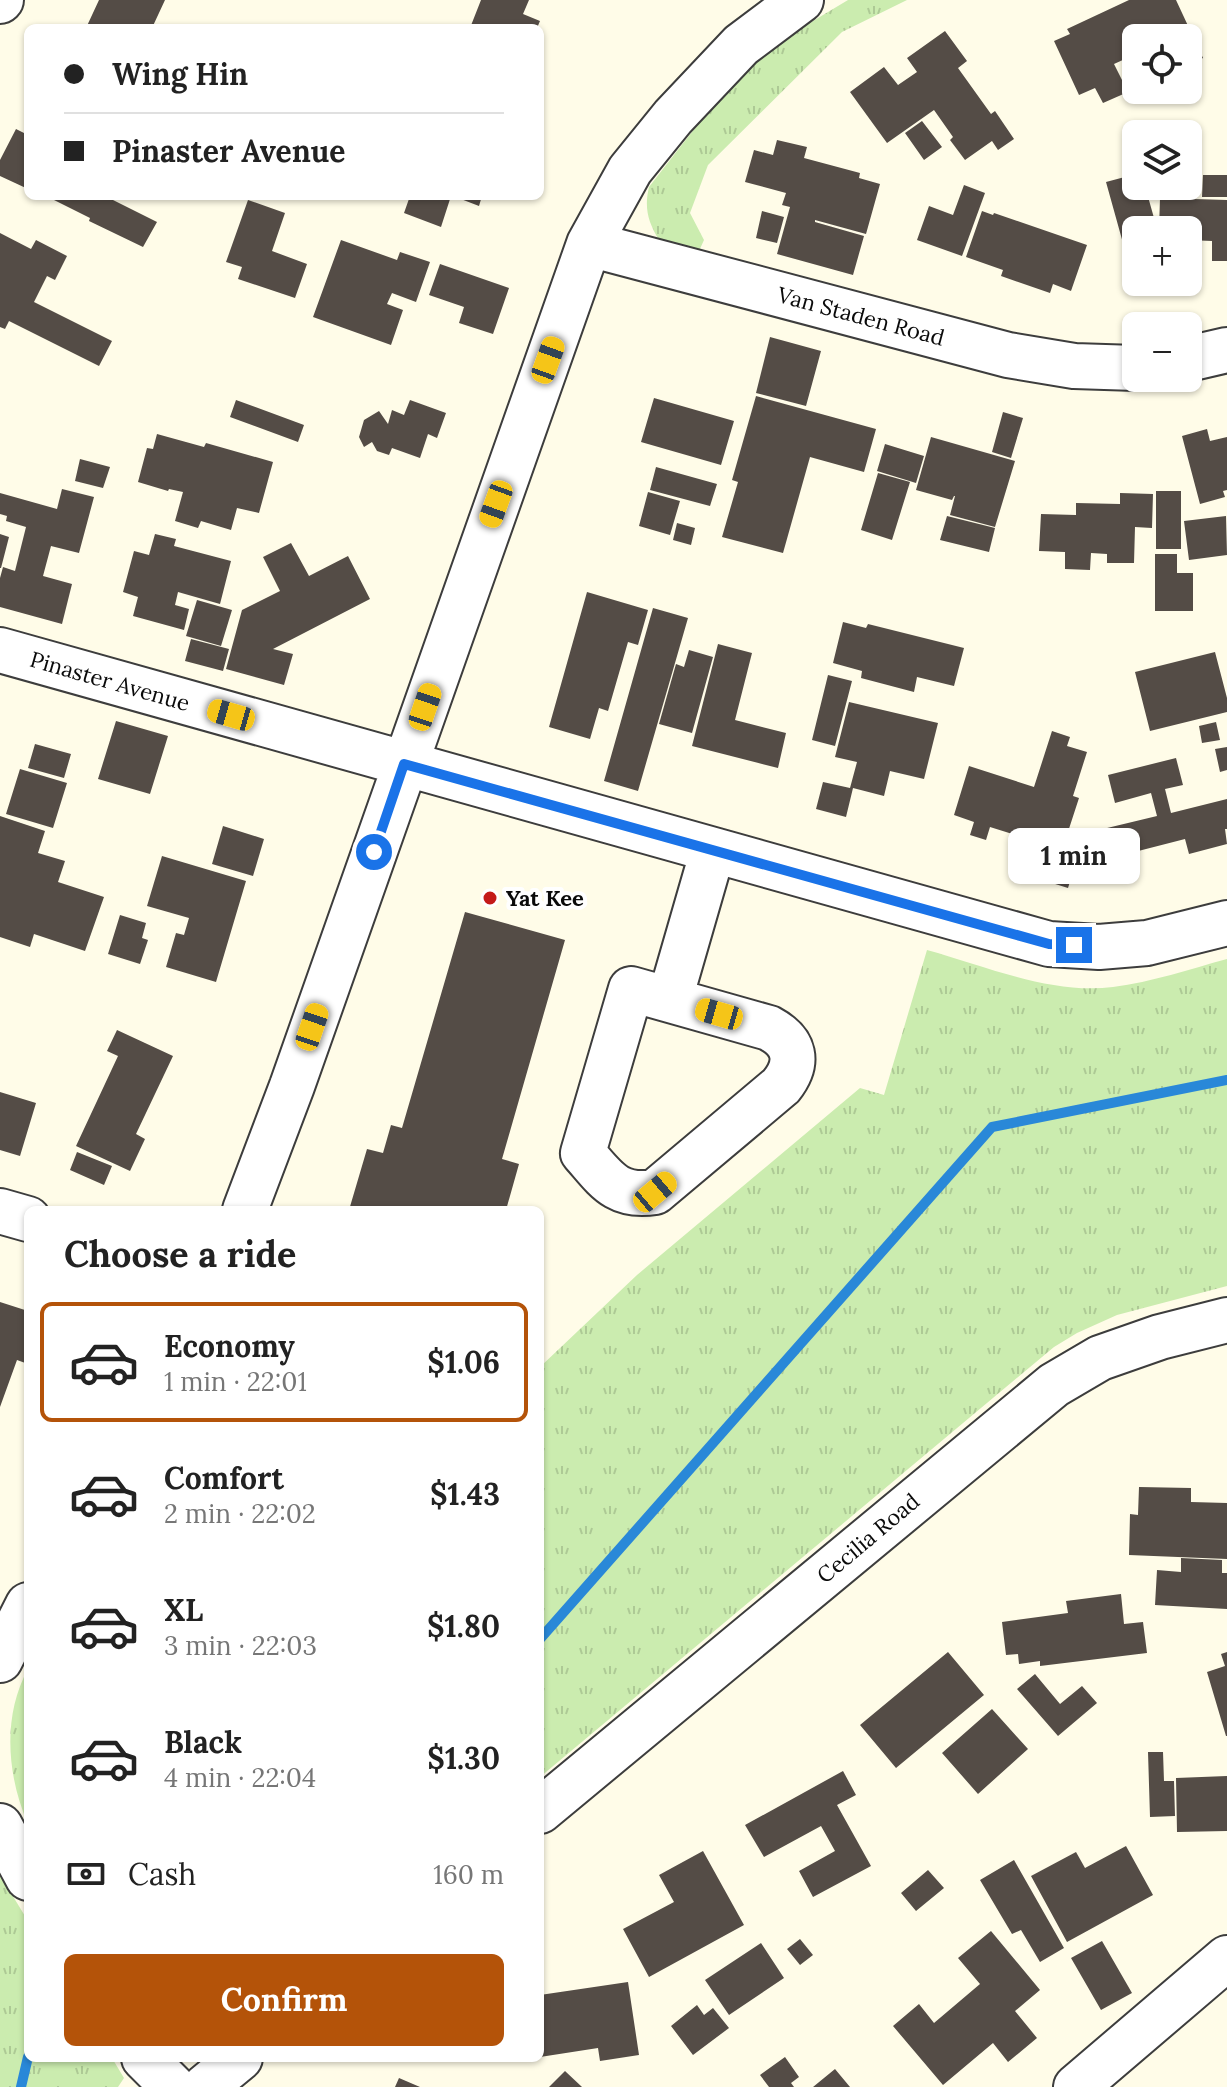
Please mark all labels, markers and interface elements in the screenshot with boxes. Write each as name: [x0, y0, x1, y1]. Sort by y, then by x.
map controls: [1122, 24, 1202, 392]
button: locate: [1122, 24, 1202, 104]
text: Wing Hin: [112, 55, 248, 93]
button: layers: [1122, 120, 1202, 200]
text: Pinaster Avenue: [112, 132, 345, 170]
button: +: [1122, 216, 1202, 296]
street label: Van Staden Road: [773, 280, 948, 352]
button: −: [1122, 312, 1202, 392]
car: [529, 333, 567, 387]
car: [477, 477, 515, 531]
street label: Pinaster Avenue: [27, 645, 193, 717]
car: [406, 680, 444, 734]
car: [205, 697, 257, 733]
callout: 1 min: [1008, 829, 1140, 885]
route start: [356, 834, 392, 870]
text: 1 min: [1041, 839, 1107, 872]
place label: Yat Kee: [506, 884, 584, 912]
marker: Yat Kee: [481, 889, 499, 907]
route end: [1056, 927, 1092, 963]
car: [693, 996, 745, 1032]
car: [293, 1000, 331, 1054]
car: [629, 1167, 681, 1217]
text: Choose a ride: [64, 1231, 296, 1277]
icon: car: [68, 1326, 140, 1398]
text: Economy: [164, 1327, 295, 1365]
text: $1.06: [427, 1343, 500, 1381]
text: 1 min · 22:01: [164, 1365, 307, 1398]
icon: car: [68, 1458, 140, 1530]
text: Comfort: [164, 1459, 284, 1497]
text: $1.43: [430, 1475, 500, 1513]
street label: Cecilia Road: [811, 1487, 925, 1589]
text: 2 min · 22:02: [164, 1497, 316, 1530]
icon: car: [68, 1590, 140, 1662]
text: XL: [164, 1591, 203, 1629]
text: $1.80: [427, 1607, 500, 1645]
text: 3 min · 22:03: [164, 1629, 317, 1662]
icon: car: [68, 1722, 140, 1794]
text: Black: [164, 1723, 242, 1761]
text: $1.30: [427, 1739, 500, 1777]
text: 4 min · 22:04: [164, 1761, 316, 1794]
icon: cash: [64, 1852, 108, 1896]
text: Cash: [128, 1855, 196, 1893]
text: 160 m: [433, 1858, 504, 1891]
button: Confirm: [64, 1954, 504, 2046]

